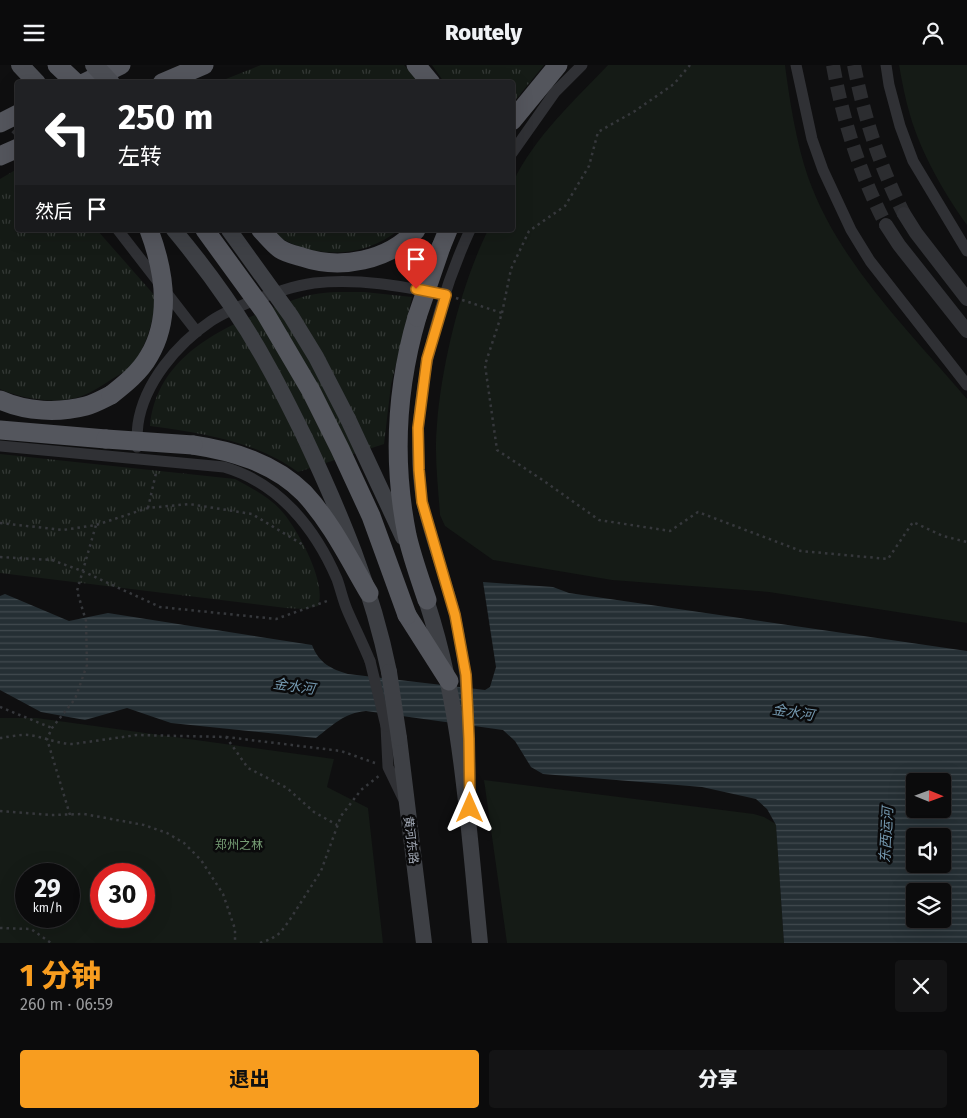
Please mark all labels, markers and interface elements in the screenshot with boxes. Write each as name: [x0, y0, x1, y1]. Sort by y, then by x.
icon: menu: [20, 19, 48, 47]
text: Routely: [445, 19, 522, 46]
icon: person: [919, 19, 947, 47]
text: 250 m: [118, 96, 213, 138]
icon: left: [35, 100, 100, 165]
text: 左转: [118, 143, 162, 170]
icon: arrive: [83, 195, 111, 223]
text: 然后: [35, 200, 73, 223]
pin: [395, 238, 437, 289]
icon: arrive: [402, 245, 430, 273]
water label: 金水河: [272, 675, 319, 698]
water label: 金水河: [771, 701, 818, 725]
north arrow: [906, 773, 951, 817]
map controls: [906, 773, 951, 928]
position arrow: [443, 781, 495, 833]
water label: 东西运河: [877, 804, 897, 863]
street label: 黄河东路: [401, 815, 421, 865]
button: sound: [906, 828, 951, 873]
park label: 郑州之林: [215, 838, 263, 852]
speed limit sign: 30: [90, 863, 155, 928]
text: 29: [34, 874, 61, 904]
button: layers: [906, 883, 951, 928]
text: km/h: [33, 901, 62, 915]
text: 1 分钟: [20, 958, 101, 994]
button: close: [895, 960, 947, 1012]
text: 260 m · 06:59: [20, 995, 113, 1014]
button: 退出: [20, 1050, 479, 1108]
button: 分享: [489, 1050, 947, 1108]

